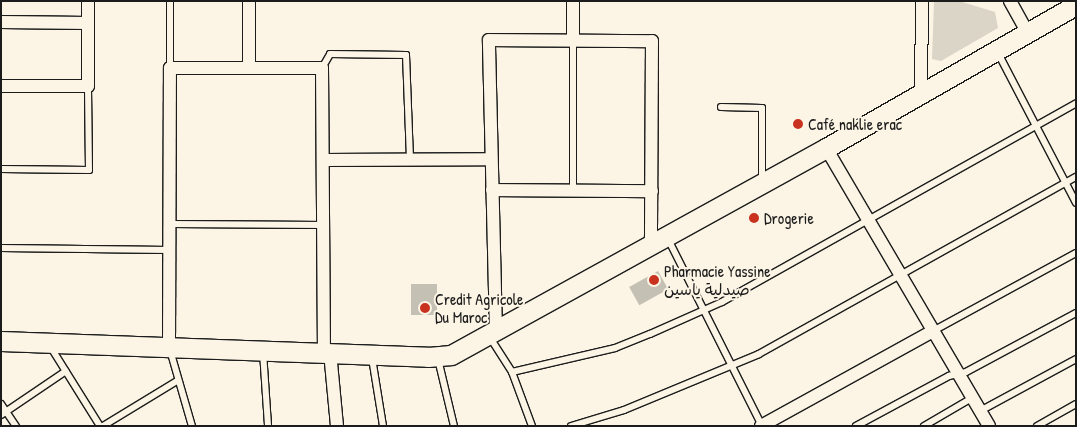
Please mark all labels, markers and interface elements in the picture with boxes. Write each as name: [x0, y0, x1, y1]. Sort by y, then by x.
place label: Café naklie erac: [808, 114, 902, 134]
marker: Café naklie erac: [792, 118, 804, 130]
place label: Drogerie: [764, 208, 814, 228]
marker: Drogerie: [748, 212, 760, 224]
place label: Pharmacie Yassine صيدلية ياسين: [664, 261, 771, 299]
marker: Pharmacie Yassine صيدلية ياسين: [648, 274, 660, 286]
place label: Credit Agricole Du Maroc: [435, 289, 523, 327]
marker: Credit Agricole Du Maroc: [419, 302, 431, 314]

